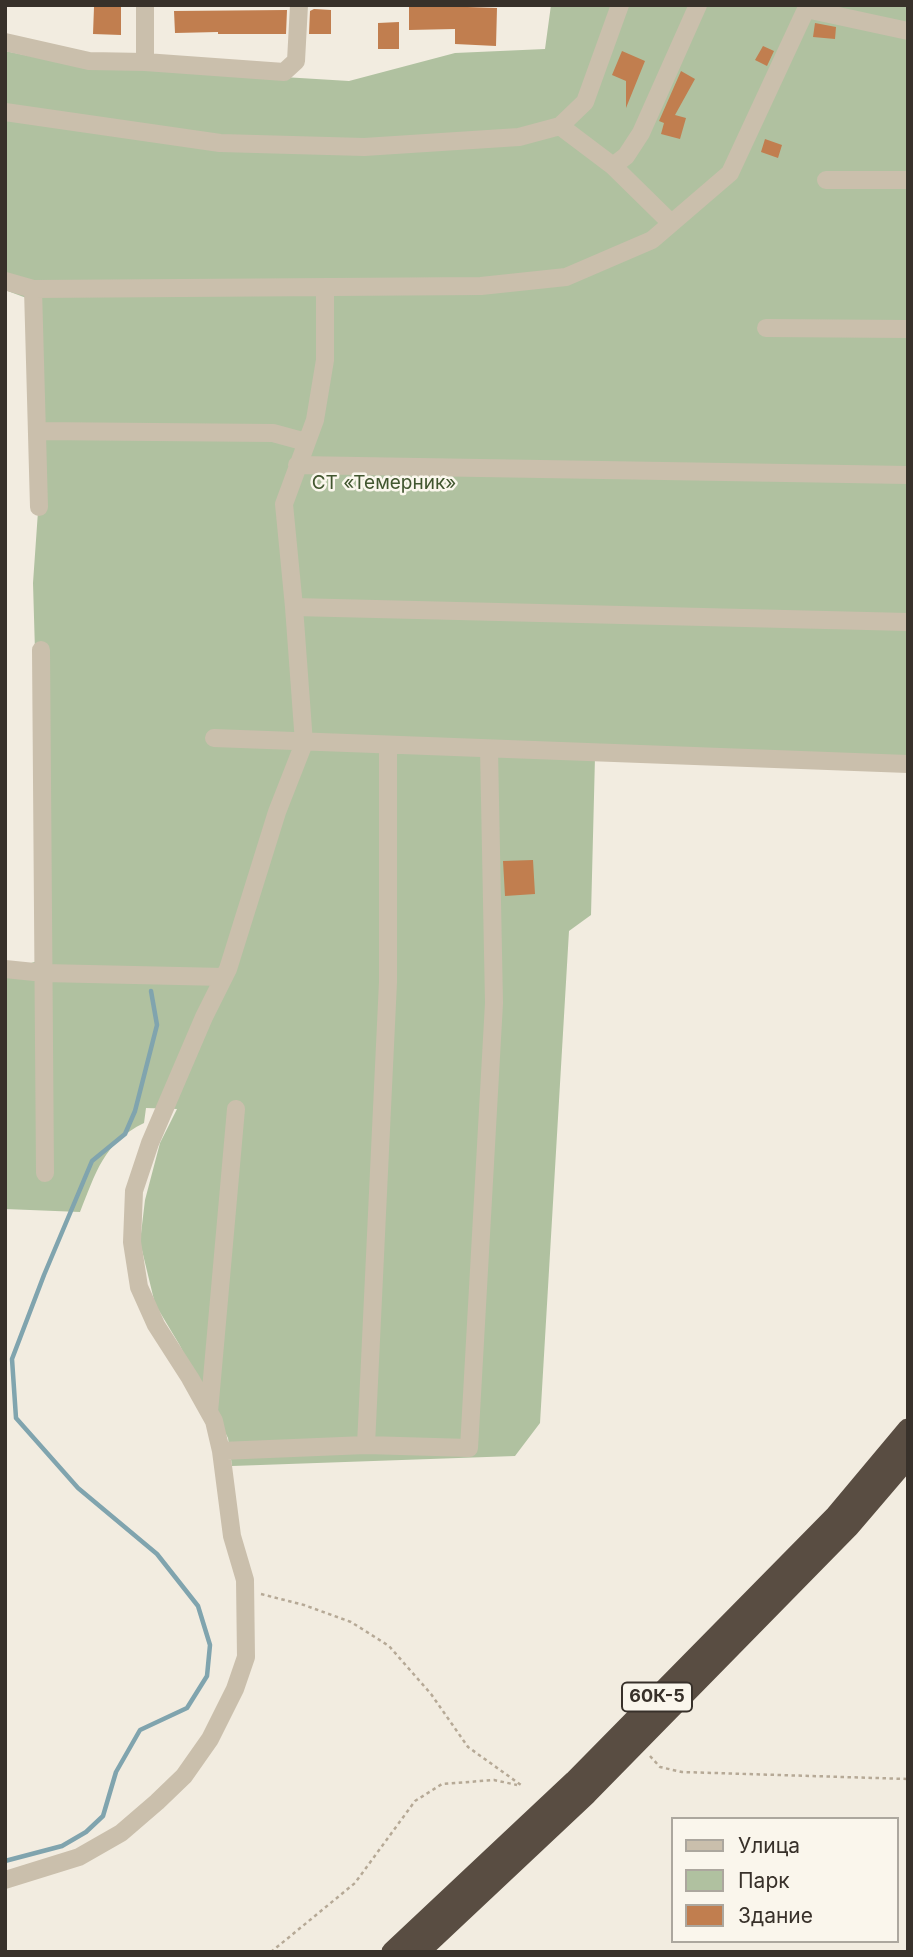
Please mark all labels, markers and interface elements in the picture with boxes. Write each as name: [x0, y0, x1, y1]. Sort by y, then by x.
park label: СТ «Темерник»: [312, 472, 456, 494]
road number: 60К-5: [622, 1682, 692, 1712]
legend: [671, 1817, 899, 1943]
text: Улица: [738, 1833, 800, 1858]
text: Парк: [738, 1868, 790, 1893]
text: Здание: [738, 1903, 813, 1928]

